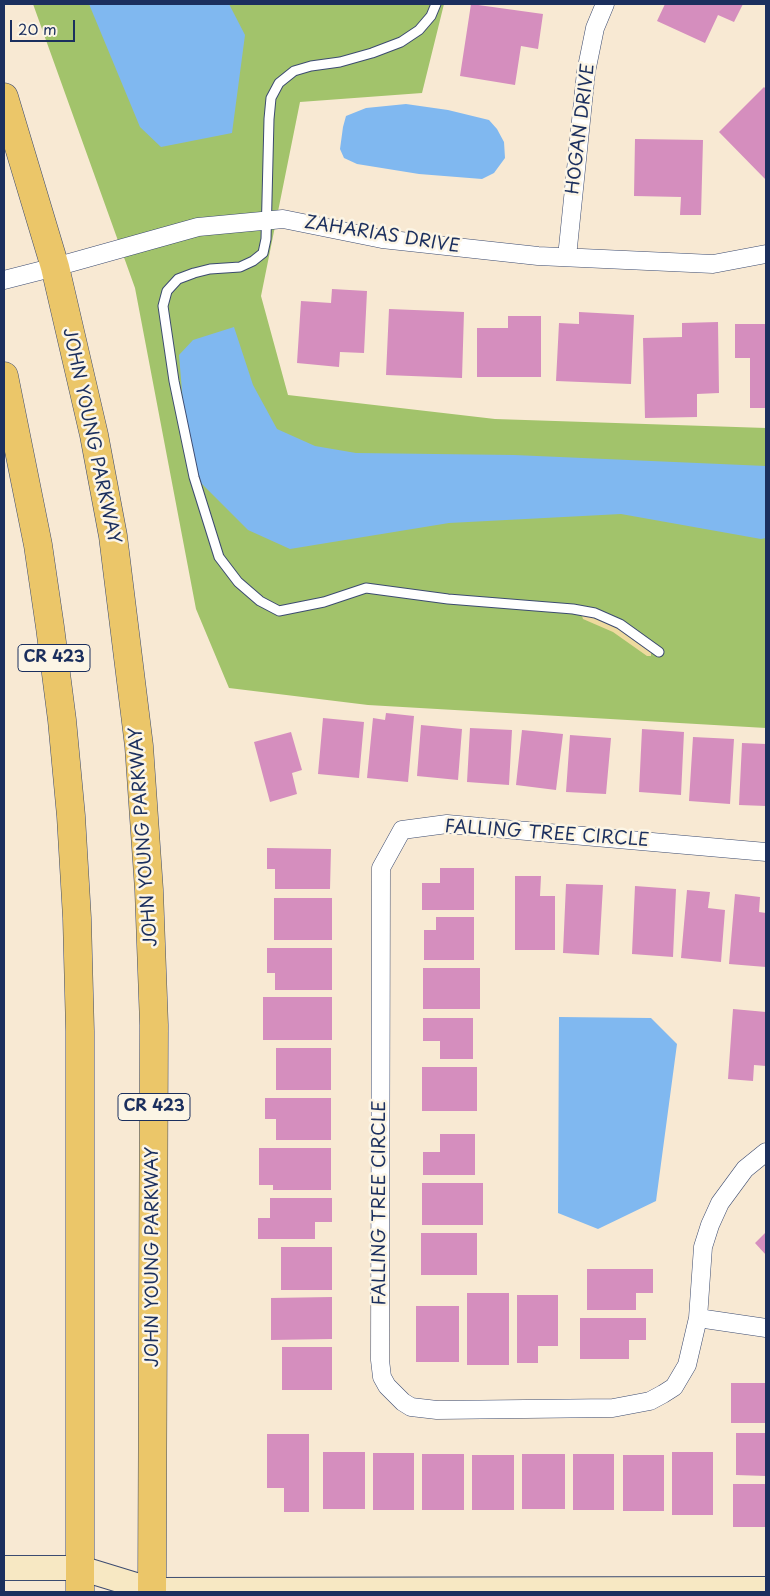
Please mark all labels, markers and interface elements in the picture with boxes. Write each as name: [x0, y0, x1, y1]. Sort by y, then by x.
scale bar: [12, 10, 78, 42]
text: 20 m: [18, 17, 57, 40]
street label: HOGAN DRIVE: [562, 62, 600, 196]
street label: ZAHARIAS DRIVE: [303, 212, 461, 258]
street label: JOHN YOUNG PARKWAY: [58, 326, 124, 546]
road number: CR 423: [18, 644, 90, 671]
street label: JOHN YOUNG PARKWAY: [126, 726, 162, 948]
street label: FALLING TREE CIRCLE: [444, 816, 650, 852]
road number: CR 423: [118, 1094, 190, 1120]
street label: FALLING TREE CIRCLE: [369, 1100, 391, 1306]
street label: JOHN YOUNG PARKWAY: [142, 1147, 164, 1367]

